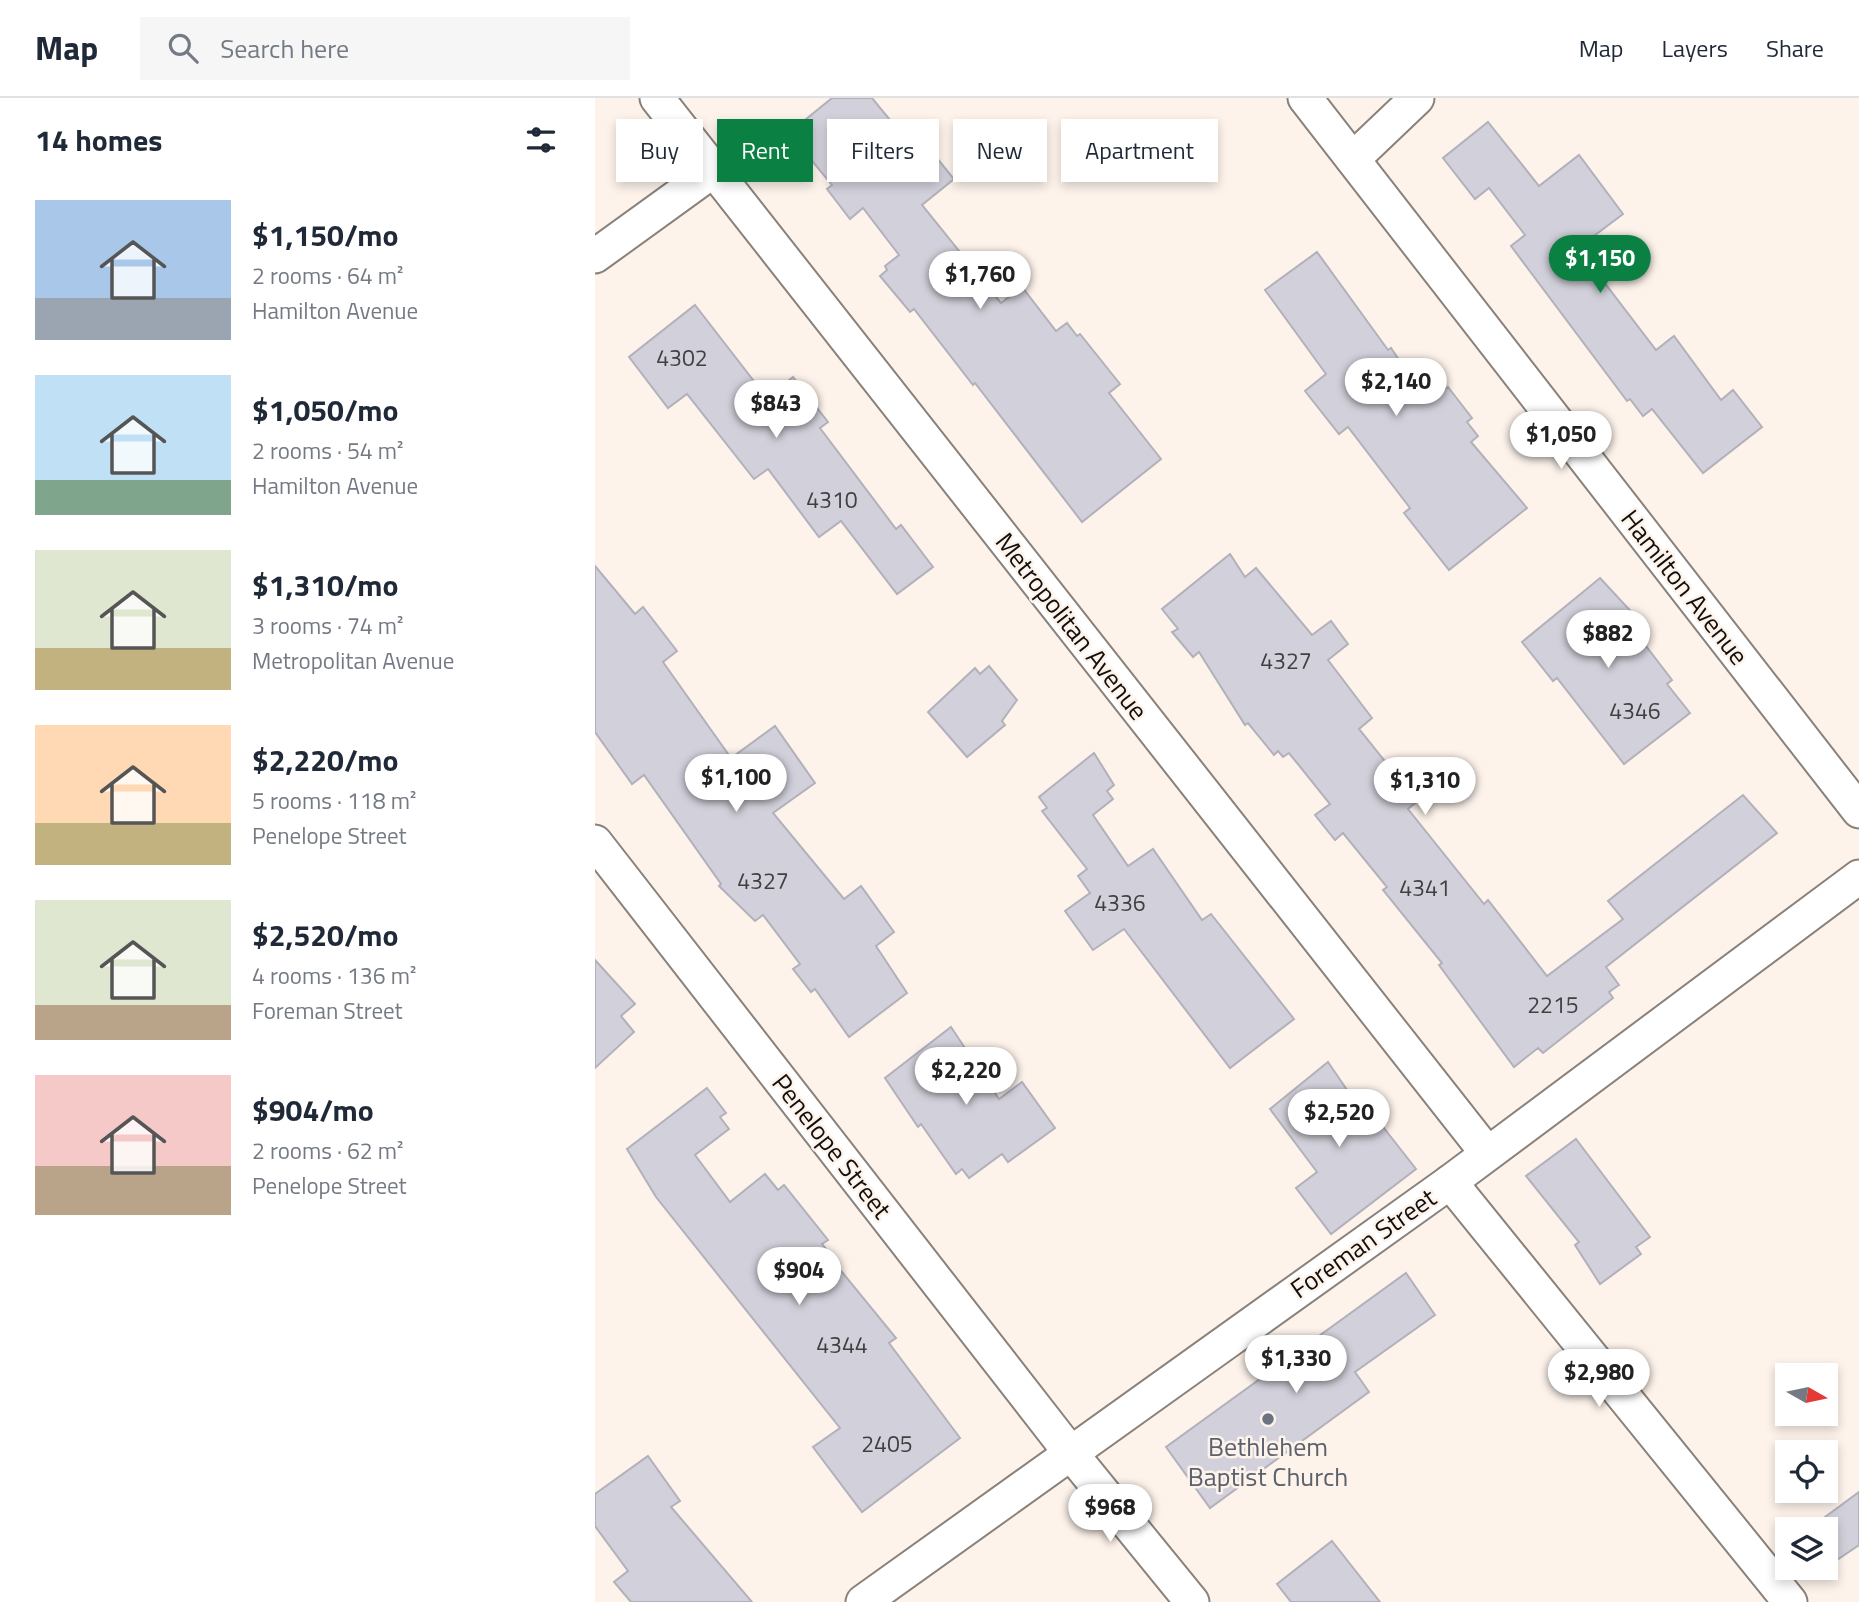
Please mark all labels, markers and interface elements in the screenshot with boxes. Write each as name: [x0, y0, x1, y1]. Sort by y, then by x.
search box: [140, 17, 630, 80]
text: Map: [35, 23, 98, 73]
icon: search: [164, 29, 202, 67]
text: Search here: [220, 29, 349, 68]
text: Map: [1579, 30, 1624, 66]
text: Layers: [1662, 30, 1728, 66]
text: Share: [1766, 30, 1824, 66]
text: 14 homes: [35, 117, 162, 163]
chip: Buy: [616, 119, 703, 182]
chip: Rent: [717, 119, 813, 182]
chip: Filters: [827, 119, 939, 182]
chip: New: [953, 119, 1047, 182]
chip: Apartment: [1061, 119, 1218, 182]
icon: filters: [522, 121, 560, 159]
text: $1,150/mo: [252, 212, 398, 258]
icon: home: [91, 228, 175, 312]
pin: $1,150: [1543, 236, 1657, 295]
text: $1,150: [1565, 240, 1635, 275]
pin: $1,760: [923, 252, 1037, 311]
text: $1,760: [945, 256, 1015, 291]
text: 2 rooms · 64 m²: [252, 258, 403, 293]
text: Hamilton Avenue: [252, 293, 418, 328]
house number: 4302: [656, 340, 708, 375]
pin: $2,140: [1339, 358, 1453, 418]
text: $2,140: [1361, 363, 1431, 398]
pin: $843: [735, 380, 817, 440]
text: $843: [750, 385, 802, 420]
text: $1,050/mo: [252, 387, 398, 433]
icon: home: [91, 403, 175, 487]
pin: $1,050: [1504, 412, 1618, 471]
text: $1,050: [1526, 416, 1596, 451]
text: 2 rooms · 54 m²: [252, 433, 403, 468]
text: Hamilton Avenue: [252, 468, 418, 503]
house number: 4310: [806, 482, 858, 517]
street label: Hamilton Avenue: [1612, 501, 1758, 673]
street label: Metropolitan Avenue: [986, 524, 1158, 728]
text: $1,310/mo: [252, 562, 398, 608]
icon: home: [91, 578, 175, 662]
text: 3 rooms · 74 m²: [252, 608, 403, 643]
pin: $882: [1567, 610, 1649, 670]
text: $882: [1582, 615, 1634, 650]
text: Metropolitan Avenue: [252, 643, 454, 678]
house number: 4327: [1260, 643, 1312, 678]
house number: 4346: [1609, 693, 1661, 728]
text: $2,220/mo: [252, 737, 398, 783]
icon: home: [91, 753, 175, 837]
pin: $1,100: [679, 754, 793, 814]
pin: $1,310: [1368, 758, 1482, 817]
text: $1,100: [701, 759, 771, 794]
text: $1,310: [1390, 762, 1460, 797]
text: 5 rooms · 118 m²: [252, 783, 416, 818]
text: Penelope Street: [252, 818, 407, 853]
house number: 4327: [737, 863, 789, 898]
house number: 4341: [1399, 870, 1451, 905]
house number: 4336: [1094, 885, 1146, 920]
text: $2,520/mo: [252, 912, 398, 958]
icon: home: [91, 928, 175, 1012]
text: 4 rooms · 136 m²: [252, 958, 416, 993]
house number: 2215: [1527, 987, 1579, 1022]
text: Foreman Street: [252, 993, 403, 1028]
pin: $2,220: [909, 1048, 1023, 1107]
text: $2,220: [931, 1052, 1001, 1087]
street label: Penelope Street: [763, 1065, 901, 1227]
text: $904/mo: [252, 1087, 374, 1133]
pin: $2,520: [1282, 1090, 1396, 1149]
text: $2,520: [1304, 1094, 1374, 1129]
icon: home: [91, 1103, 175, 1187]
text: 2 rooms · 62 m²: [252, 1133, 403, 1168]
text: Penelope Street: [252, 1168, 407, 1203]
street label: Foreman Street: [1282, 1178, 1444, 1308]
pin: $904: [758, 1248, 840, 1307]
text: $904: [773, 1252, 825, 1287]
house number: 4344: [816, 1327, 868, 1362]
pin: $1,330: [1239, 1336, 1353, 1395]
text: $1,330: [1261, 1340, 1331, 1375]
pin: $2,980: [1542, 1350, 1656, 1409]
text: $2,980: [1564, 1354, 1634, 1389]
north arrow: [1775, 1363, 1837, 1426]
map controls: [1775, 1363, 1838, 1580]
marker: Bethlehem Baptist Church: [1260, 1411, 1276, 1427]
house number: 2405: [861, 1426, 913, 1461]
place label: Bethlehem Baptist Church: [1188, 1427, 1348, 1496]
button: locate: [1775, 1440, 1838, 1503]
pin: $968: [1069, 1484, 1151, 1544]
text: $968: [1084, 1489, 1136, 1524]
button: layers: [1775, 1517, 1838, 1580]

